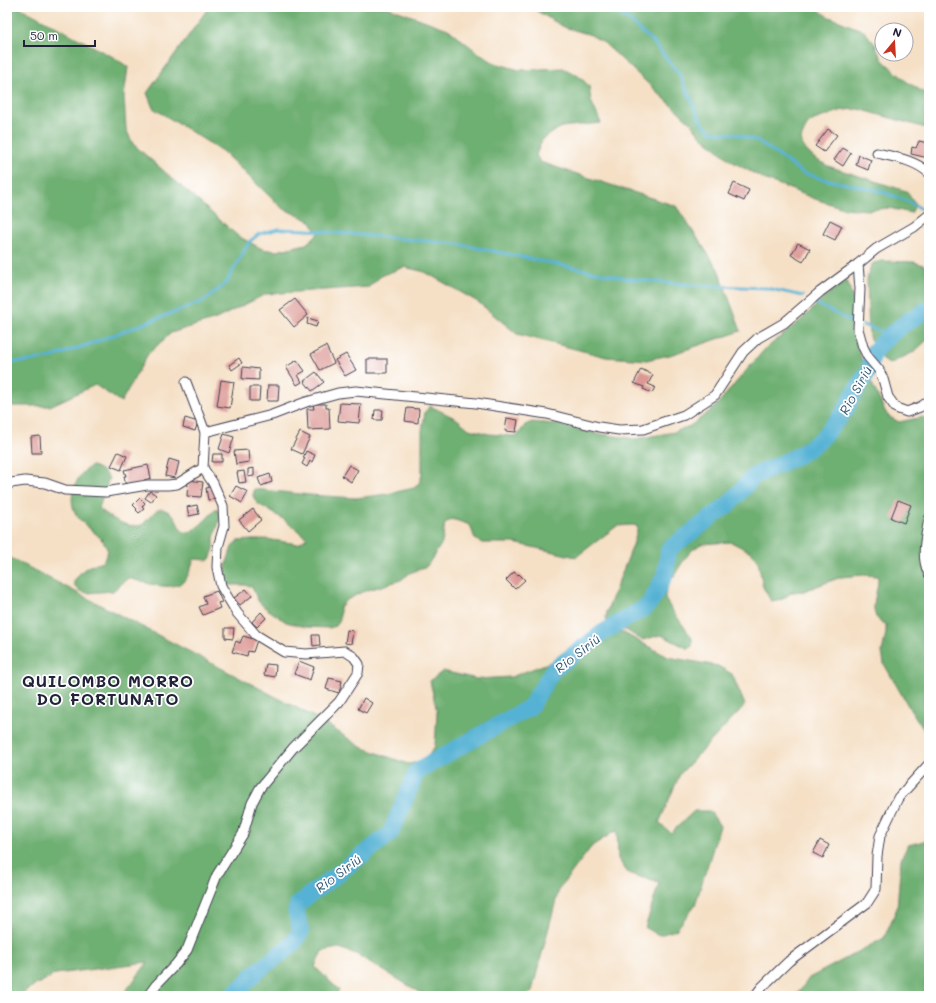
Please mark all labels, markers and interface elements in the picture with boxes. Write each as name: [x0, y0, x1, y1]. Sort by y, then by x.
scale bar: [24, 22, 95, 48]
north arrow: [874, 22, 914, 62]
text: N: [891, 24, 904, 40]
text: 50 m: [30, 27, 58, 43]
water label: Rio Siriú: [835, 363, 875, 417]
water label: Rio Siriú: [551, 630, 603, 676]
district label: QUILOMBO MORRO DO FORTUNATO: [22, 670, 194, 709]
water label: Rio Siriú: [312, 850, 364, 896]

